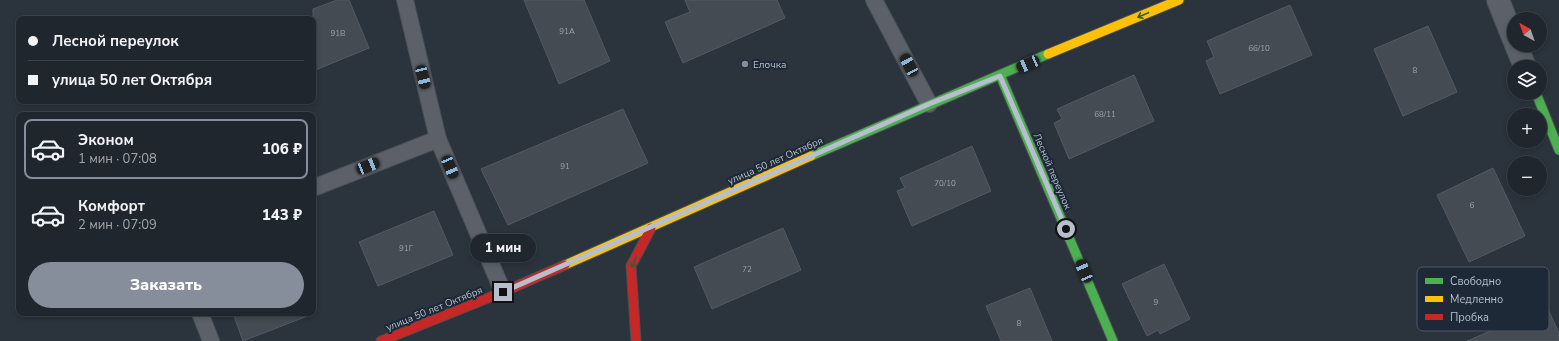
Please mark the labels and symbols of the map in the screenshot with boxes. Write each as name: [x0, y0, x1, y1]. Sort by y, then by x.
one-way arrow: [1138, 12, 1150, 19]
north arrow: [1507, 12, 1547, 52]
house number: 91А: [559, 26, 575, 37]
house number: 91В: [330, 28, 346, 39]
house number: 66/10: [1248, 43, 1270, 54]
car: [898, 52, 920, 78]
car: [1015, 54, 1041, 74]
place label: Елочка: [753, 58, 786, 72]
marker: Елочка: [740, 59, 750, 69]
car: [414, 64, 432, 90]
house number: 8: [1413, 65, 1418, 76]
house number: 68/11: [1094, 109, 1116, 120]
street label: Лесной переулок: [1030, 131, 1075, 212]
street label: улица 50 лет Октября: [726, 134, 825, 188]
car: [440, 154, 460, 180]
car: [355, 156, 381, 176]
house number: 91: [560, 161, 570, 172]
house number: 70/10: [934, 178, 956, 189]
house number: 6: [1470, 200, 1475, 211]
route start: [1057, 220, 1075, 238]
callout: 1 мин: [470, 234, 536, 262]
house number: 91Г: [399, 243, 414, 254]
one-way arrow: [629, 256, 637, 268]
car: [1074, 258, 1094, 284]
house number: 72: [742, 264, 752, 275]
legend: [1417, 267, 1549, 331]
text: Свободно: [1450, 274, 1501, 289]
street label: улица 50 лет Октября: [384, 283, 485, 335]
route end: [494, 283, 512, 301]
text: Медленно: [1450, 292, 1503, 307]
house number: 9: [1154, 297, 1159, 308]
text: Пробка: [1450, 310, 1489, 325]
house number: 8: [1017, 318, 1022, 329]

